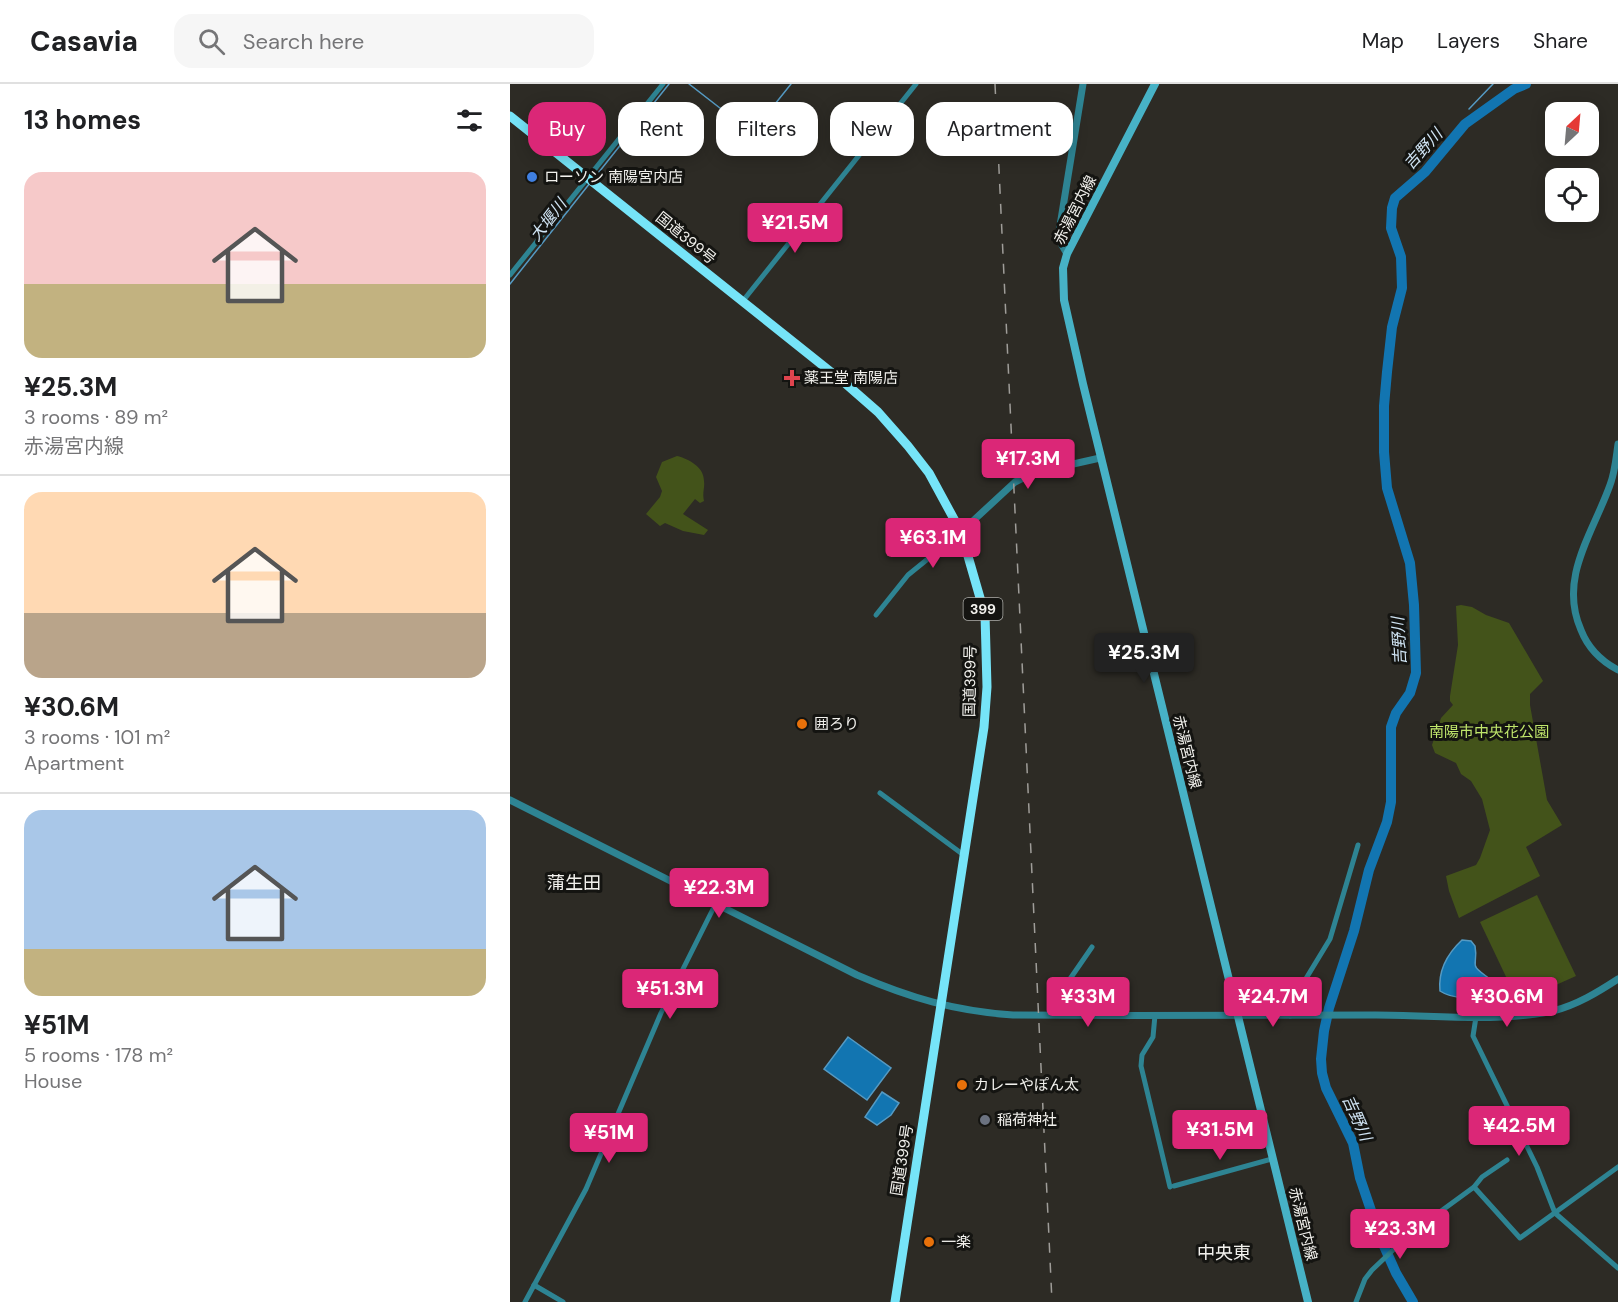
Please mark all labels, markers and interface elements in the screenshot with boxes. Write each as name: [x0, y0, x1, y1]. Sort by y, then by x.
search box: [174, 14, 594, 68]
text: Casavia: [30, 23, 138, 60]
icon: search: [195, 25, 228, 58]
text: Search here: [243, 27, 364, 56]
text: Map: [1362, 27, 1404, 55]
text: Layers: [1437, 27, 1500, 55]
text: Share: [1533, 27, 1588, 55]
chip: Buy: [528, 102, 606, 156]
chip: Rent: [618, 102, 704, 156]
chip: Filters: [716, 102, 818, 156]
chip: New: [830, 102, 914, 156]
chip: Apartment: [926, 102, 1073, 156]
north arrow: [1545, 102, 1599, 156]
map controls: [1545, 102, 1599, 222]
text: 13 homes: [24, 103, 141, 137]
icon: filters: [453, 104, 486, 137]
water label: 吉野川: [1399, 123, 1448, 174]
place label: ローソン 南陽宮内店: [544, 167, 683, 187]
button: locate: [1545, 168, 1599, 222]
marker: ローソン 南陽宮内店: [525, 170, 539, 184]
street label: 赤湯宮内線: [1049, 172, 1101, 248]
water label: 大堰川: [525, 193, 572, 245]
pin: ¥21.5M: [746, 203, 844, 254]
street label: 国道399号: [652, 207, 720, 269]
text: ¥21.5M: [761, 209, 829, 235]
icon: home: [201, 211, 309, 319]
place label: 薬王堂 南陽店: [804, 368, 898, 388]
text: ¥25.3M: [24, 370, 117, 404]
marker: 薬王堂 南陽店: [785, 371, 799, 385]
text: 3 rooms · 89 m²: [24, 404, 168, 430]
text: 赤湯宮内線: [24, 433, 124, 459]
pin: ¥17.3M: [979, 439, 1077, 490]
text: ¥17.3M: [996, 445, 1060, 471]
pin: ¥63.1M: [884, 518, 982, 569]
text: ¥63.1M: [899, 524, 967, 550]
icon: home: [201, 531, 309, 639]
road number: 399: [964, 598, 1002, 620]
water label: 吉野川: [1387, 614, 1411, 666]
pin: ¥25.3M: [1095, 633, 1193, 684]
text: ¥25.3M: [1108, 639, 1180, 665]
street label: 国道399号: [959, 645, 981, 717]
text: ¥30.6M: [24, 690, 119, 724]
street label: 赤湯宮内線: [1168, 713, 1206, 791]
place label: 囲ろり: [814, 714, 859, 734]
marker: 囲ろり: [795, 717, 809, 731]
park label: 南陽市中央花公園: [1429, 722, 1549, 742]
text: 3 rooms · 101 m²: [24, 724, 170, 750]
text: Apartment: [24, 750, 124, 776]
icon: home: [201, 849, 309, 957]
pin: ¥22.3M: [670, 868, 768, 919]
district label: 蒲生田: [547, 871, 601, 895]
text: ¥22.3M: [684, 874, 754, 900]
pin: ¥51.3M: [621, 969, 719, 1020]
text: ¥51.3M: [636, 975, 704, 1001]
pin: ¥33M: [1052, 977, 1124, 1028]
pin: ¥24.7M: [1224, 977, 1322, 1028]
pin: ¥30.6M: [1458, 977, 1556, 1028]
text: ¥33M: [1061, 983, 1115, 1009]
text: ¥24.7M: [1238, 983, 1308, 1009]
text: ¥30.6M: [1470, 983, 1544, 1009]
text: ¥51M: [24, 1008, 90, 1042]
text: 5 rooms · 178 m²: [24, 1042, 173, 1068]
text: House: [24, 1068, 82, 1094]
place label: カレーやぽん太: [974, 1075, 1079, 1095]
marker: カレーやぽん太: [955, 1078, 969, 1092]
water label: 吉野川: [1338, 1092, 1377, 1146]
pin: ¥42.5M: [1470, 1106, 1568, 1157]
place label: 稲荷神社: [997, 1110, 1057, 1130]
pin: ¥31.5M: [1171, 1110, 1269, 1161]
text: ¥42.5M: [1483, 1112, 1555, 1138]
pin: ¥51M: [573, 1113, 645, 1164]
marker: 稲荷神社: [978, 1113, 992, 1127]
text: ¥31.5M: [1186, 1116, 1254, 1142]
text: ¥51M: [584, 1119, 634, 1145]
street label: 国道399号: [886, 1123, 918, 1197]
street label: 赤湯宮内線: [1284, 1185, 1322, 1263]
pin: ¥23.3M: [1351, 1209, 1449, 1260]
text: ¥23.3M: [1364, 1215, 1436, 1241]
place label: 一楽: [941, 1232, 971, 1252]
marker: 一楽: [922, 1235, 936, 1249]
district label: 中央東: [1197, 1241, 1251, 1265]

